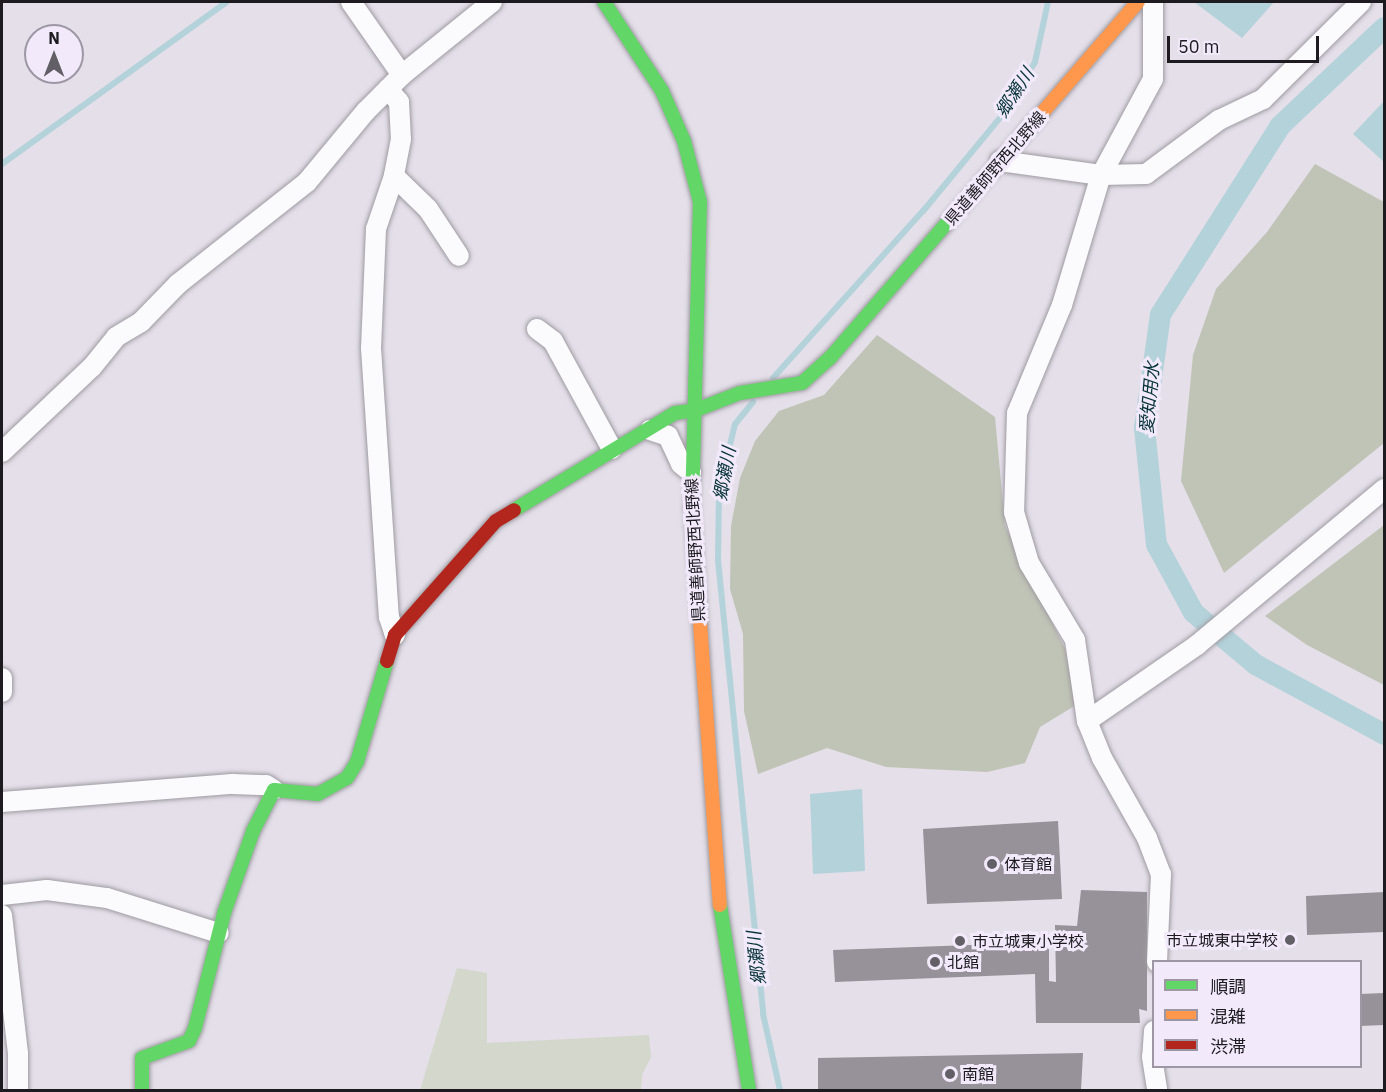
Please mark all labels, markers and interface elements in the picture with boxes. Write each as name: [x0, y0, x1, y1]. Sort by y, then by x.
north arrow: [24, 24, 84, 84]
scale bar: [1170, 24, 1322, 62]
text: N: [48, 28, 60, 48]
text: 50 m: [1178, 35, 1220, 58]
water label: 郷瀬川: [991, 64, 1039, 122]
street label: 県道善師野西北野線: [941, 107, 1049, 229]
water label: 愛知用水: [1136, 361, 1164, 435]
water label: 郷瀬川: [710, 446, 740, 502]
street label: 県道善師野西北野線: [682, 478, 708, 622]
place label: 体育館: [1004, 854, 1052, 874]
marker: 体育館: [985, 857, 999, 871]
water label: 郷瀬川: [743, 930, 771, 986]
place label: 市立城東中学校: [1166, 930, 1278, 950]
place label: 市立城東小学校: [972, 931, 1084, 951]
marker: 市立城東中学校: [1283, 933, 1297, 947]
marker: 市立城東小学校: [953, 934, 967, 948]
place label: 北館: [947, 952, 979, 972]
marker: 北館: [928, 955, 942, 969]
legend: [1152, 960, 1362, 1068]
text: 順調: [1210, 975, 1246, 998]
text: 混雑: [1210, 1005, 1246, 1028]
text: 渋滞: [1210, 1035, 1246, 1058]
place label: 南館: [962, 1064, 994, 1084]
marker: 南館: [943, 1067, 957, 1081]

